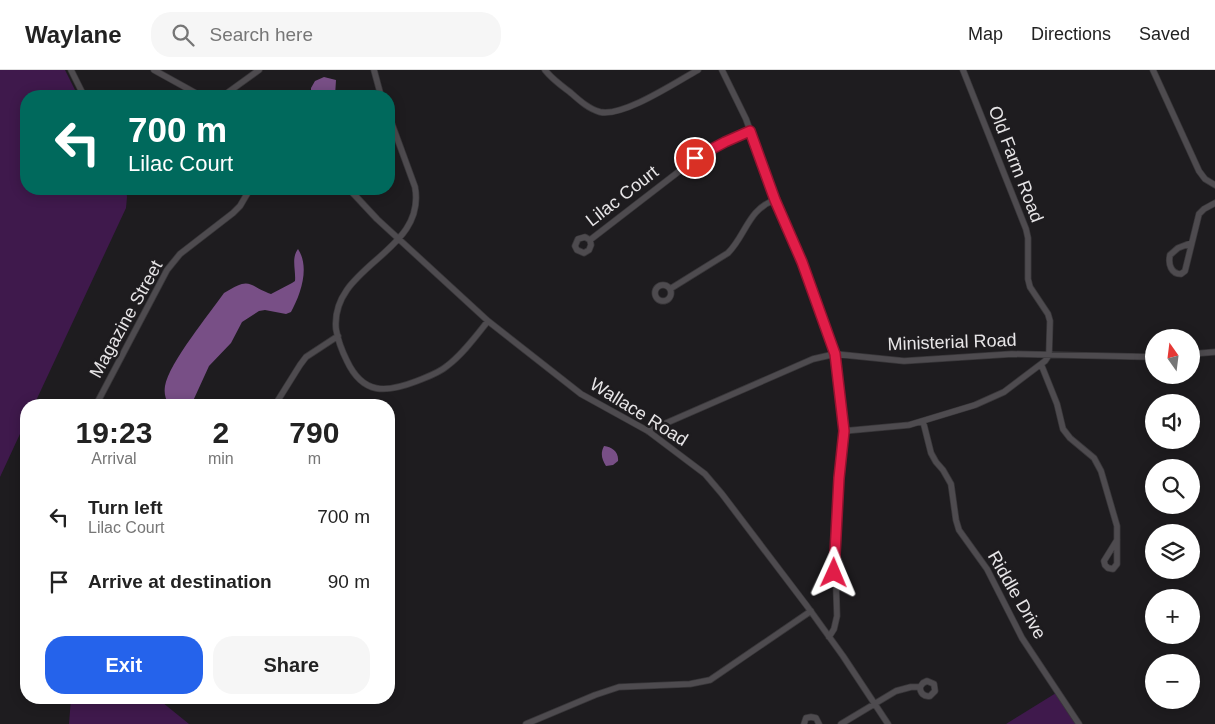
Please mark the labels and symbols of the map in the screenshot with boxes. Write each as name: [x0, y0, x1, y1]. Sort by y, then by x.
street label: Old Farm Road: [985, 103, 1047, 225]
pin: [674, 137, 716, 179]
street label: Lilac Court: [582, 162, 662, 230]
street label: Magazine Street: [85, 257, 167, 381]
north arrow: [1145, 329, 1200, 384]
street label: Ministerial Road: [887, 330, 1017, 354]
street label: Wallace Road: [586, 374, 692, 450]
position arrow: [807, 546, 859, 598]
street label: Riddle Drive: [984, 548, 1050, 642]

